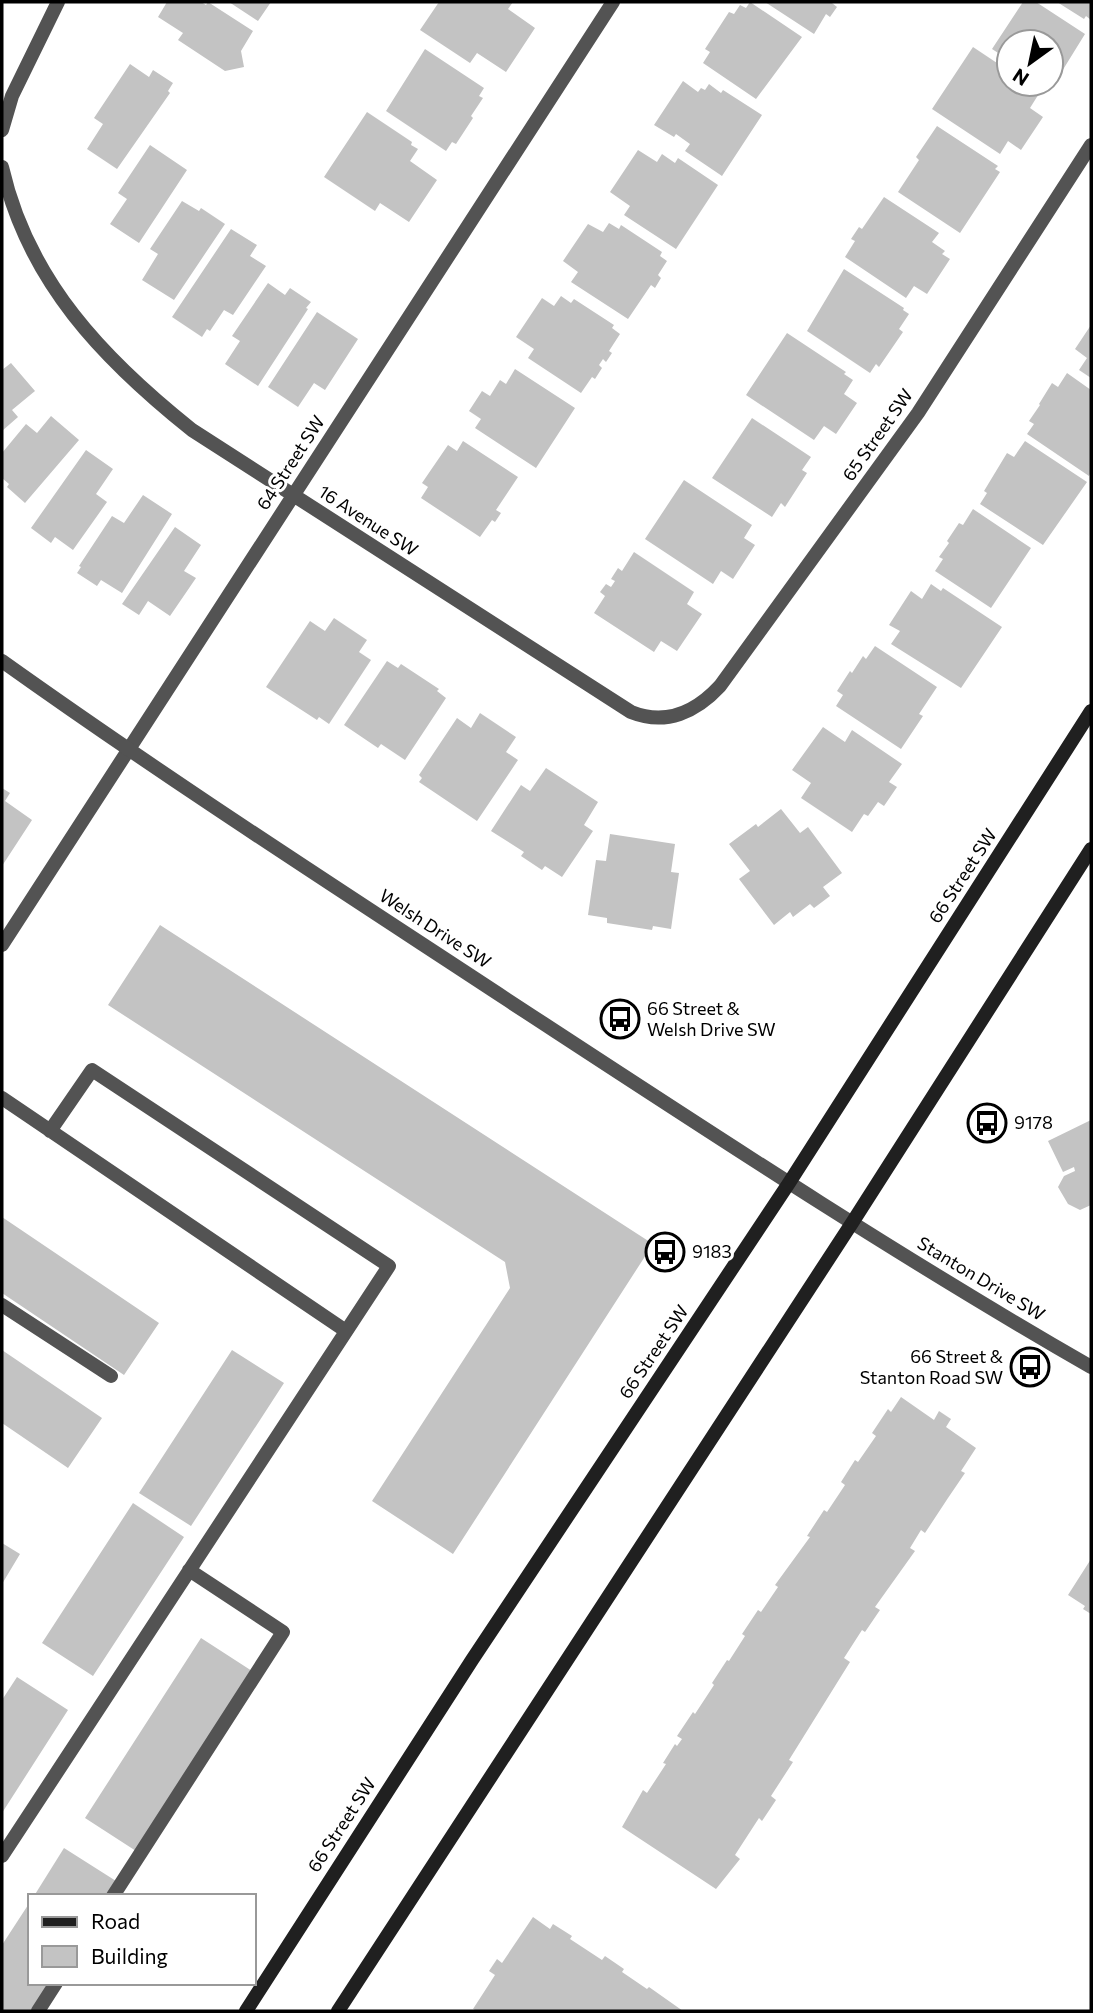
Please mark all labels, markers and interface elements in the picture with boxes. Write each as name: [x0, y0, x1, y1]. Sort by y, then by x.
north arrow: [995, 28, 1065, 98]
text: N: [1008, 64, 1033, 91]
street label: 65 Street SW: [837, 384, 917, 485]
street label: 64 Street SW: [252, 411, 329, 514]
street label: 16 Avenue SW: [315, 480, 422, 560]
street label: 66 Street SW: [923, 824, 1001, 927]
street label: Welsh Drive SW: [376, 884, 495, 972]
place label: 66 Street & Welsh Drive SW: [647, 997, 776, 1040]
bus stop icon: 66 Street & Welsh Drive SW: [599, 998, 641, 1040]
bus stop icon: 9178: [966, 1102, 1008, 1144]
place label: 9178: [1014, 1111, 1053, 1133]
bus stop icon: 9183: [644, 1231, 686, 1273]
street label: Stanton Drive SW: [914, 1231, 1049, 1325]
place label: 9183: [692, 1240, 732, 1262]
street label: 66 Street SW: [614, 1300, 693, 1402]
place label: 66 Street & Stanton Road SW: [860, 1345, 1003, 1388]
bus stop icon: 66 Street & Stanton Road SW: [1009, 1346, 1051, 1388]
street label: 66 Street SW: [302, 1773, 380, 1876]
legend: [28, 1894, 256, 1985]
text: Road: [91, 1908, 140, 1933]
text: Building: [91, 1943, 168, 1968]

